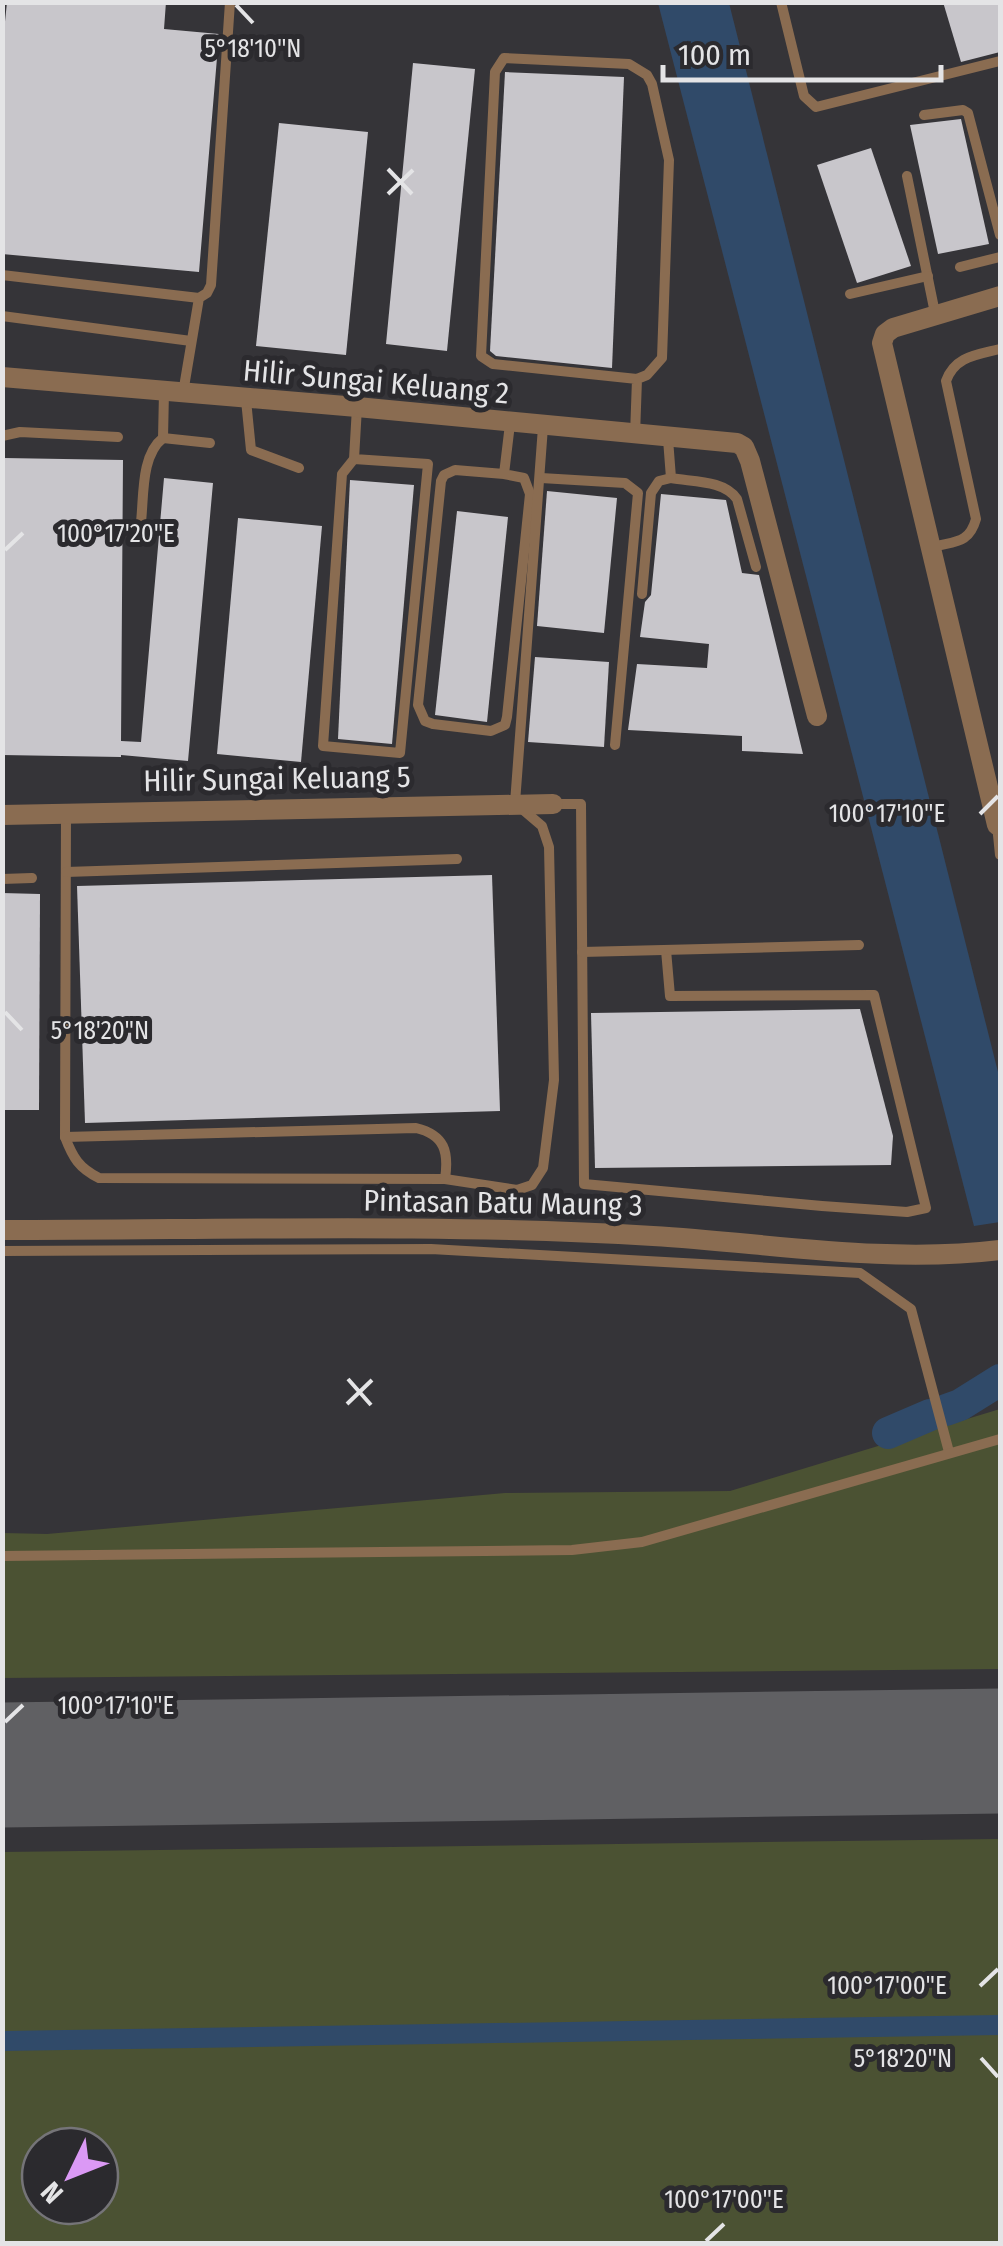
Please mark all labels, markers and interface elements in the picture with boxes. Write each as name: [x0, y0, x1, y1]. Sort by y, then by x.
scale bar: [663, 20, 940, 82]
text: 5°18'10"N: [204, 34, 302, 64]
text: 100 m: [678, 37, 751, 73]
street label: Hilir Sungai Keluang 2: [242, 352, 510, 412]
text: 100°17'20"E: [57, 519, 175, 549]
street label: Hilir Sungai Keluang 5: [143, 759, 411, 799]
text: 100°17'10"E: [829, 799, 945, 829]
text: 5°18'20"N: [51, 1016, 149, 1046]
street label: Pintasan Batu Maung 3: [363, 1183, 643, 1223]
text: 100°17'10"E: [58, 1691, 174, 1721]
text: 100°17'00"E: [827, 1971, 947, 2001]
text: 5°18'20"N: [854, 2044, 952, 2074]
north arrow: [20, 2126, 120, 2226]
text: N: [34, 2175, 70, 2210]
text: 100°17'00"E: [664, 2185, 784, 2215]

